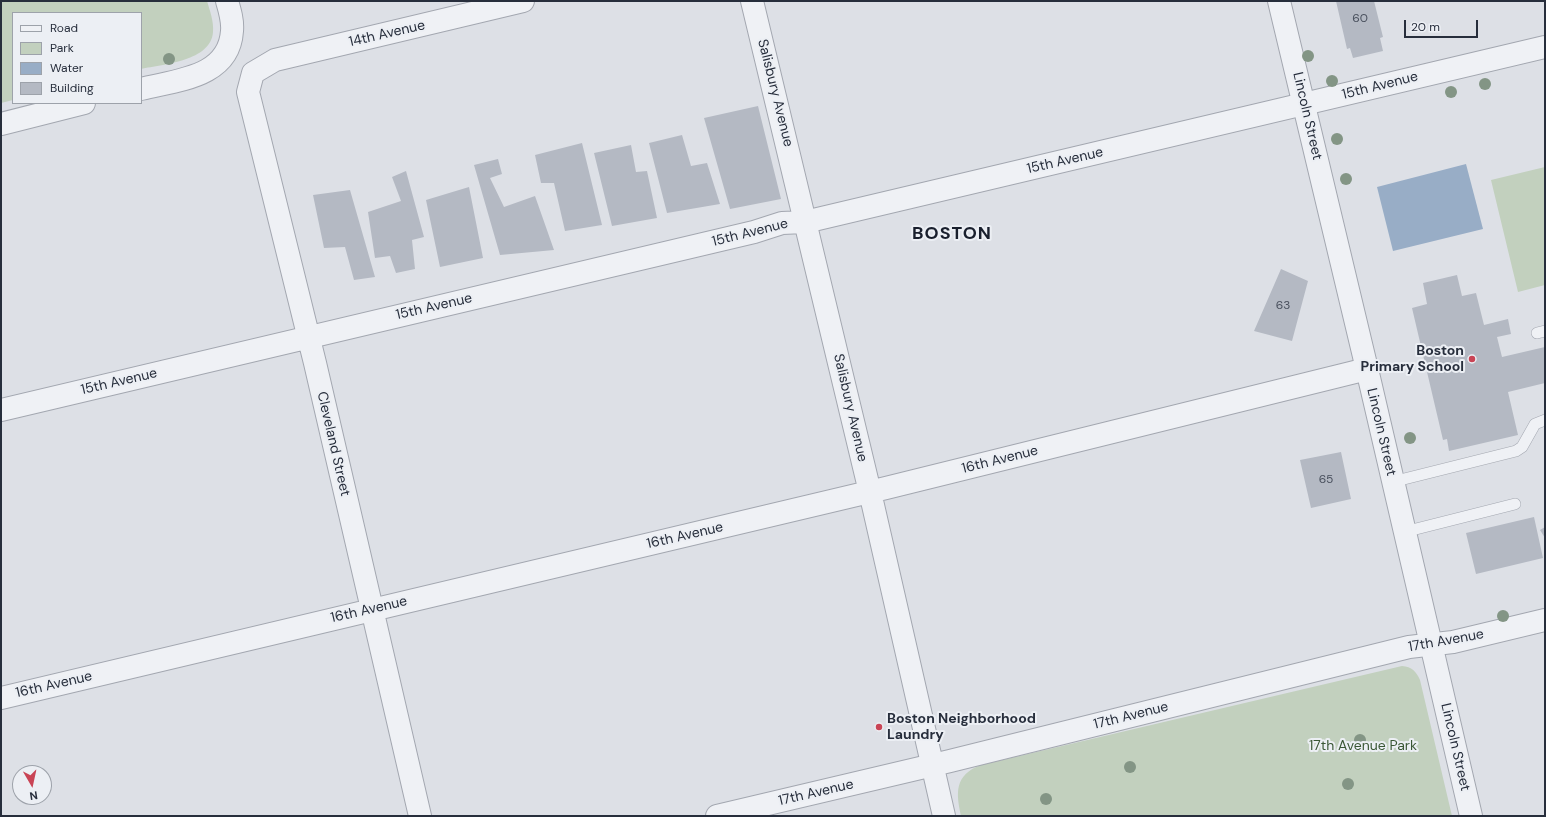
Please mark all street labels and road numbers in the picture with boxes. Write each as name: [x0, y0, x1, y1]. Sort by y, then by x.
street label: 14th Avenue: [347, 17, 427, 51]
street label: Salisbury Avenue: [754, 37, 796, 149]
street label: 15th Avenue: [1340, 68, 1420, 104]
street label: Lincoln Street: [1289, 70, 1325, 162]
street label: 15th Avenue: [1025, 144, 1105, 178]
street label: 15th Avenue: [710, 215, 790, 251]
street label: 15th Avenue: [394, 290, 474, 324]
street label: Salisbury Avenue: [829, 352, 871, 464]
street label: 15th Avenue: [79, 365, 159, 399]
street label: Lincoln Street: [1363, 386, 1399, 478]
street label: Cleveland Street: [313, 390, 353, 498]
street label: 16th Avenue: [960, 442, 1040, 478]
street label: 16th Avenue: [645, 519, 725, 553]
street label: 16th Avenue: [329, 593, 409, 627]
street label: 17th Avenue: [1407, 626, 1485, 656]
street label: 16th Avenue: [14, 668, 94, 702]
street label: 17th Avenue: [1092, 699, 1170, 733]
street label: Lincoln Street: [1437, 701, 1473, 793]
street label: 17th Avenue: [777, 776, 855, 810]

